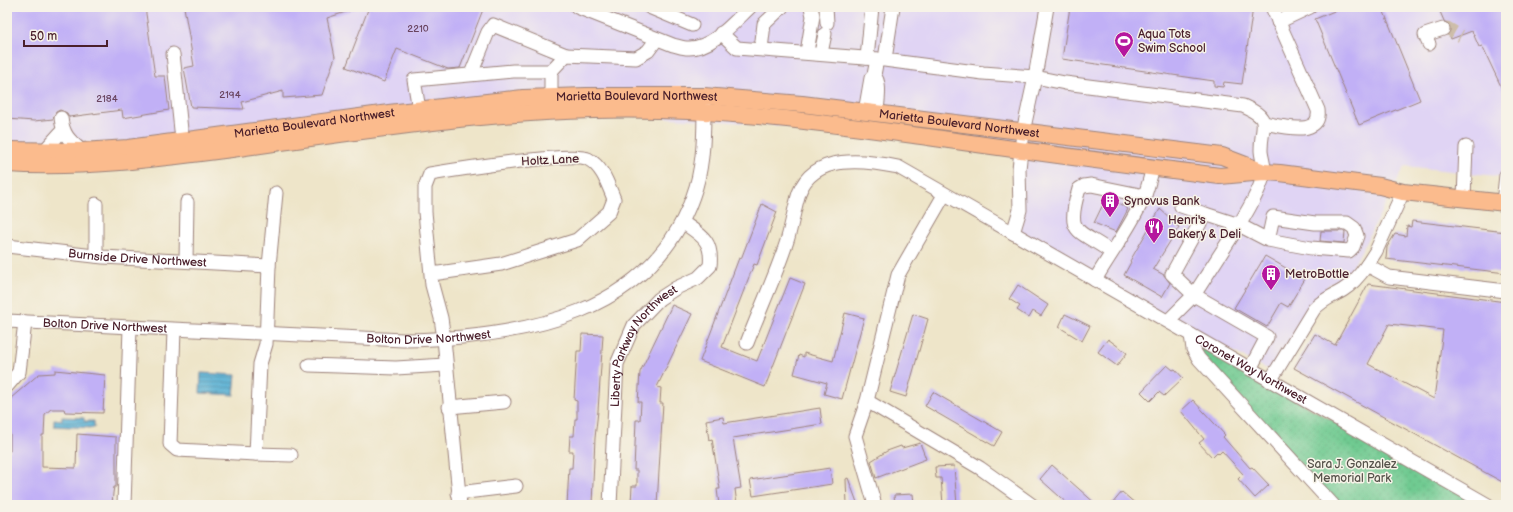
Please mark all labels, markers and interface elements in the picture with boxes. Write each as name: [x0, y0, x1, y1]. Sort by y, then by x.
scale bar: [24, 22, 107, 48]
house number: 2210: [407, 23, 429, 35]
place label: Aqua Tots Swim School: [1138, 27, 1206, 56]
text: 50 m: [30, 29, 57, 44]
sports icon: Aqua Tots Swim School: [1113, 30, 1135, 58]
house number: 2194: [219, 89, 241, 101]
street label: Marietta Boulevard Northwest: [556, 89, 718, 105]
house number: 2184: [96, 93, 118, 105]
street label: Marietta Boulevard Northwest: [233, 105, 396, 142]
street label: Marietta Boulevard Northwest: [878, 107, 1041, 141]
street label: Holtz Lane: [521, 151, 579, 170]
building icon: Synovus Bank: [1099, 190, 1121, 218]
place label: Synovus Bank: [1124, 194, 1200, 209]
place label: Henri's Bakery & Deli: [1168, 213, 1241, 242]
restaurant icon: Henri's Bakery & Deli: [1143, 216, 1165, 244]
street label: Burnside Drive Northwest: [67, 246, 207, 271]
building icon: MetroBottle: [1260, 263, 1282, 291]
place label: MetroBottle: [1285, 267, 1349, 282]
street label: Liberty Parkway Northwest: [608, 282, 680, 407]
street label: Bolton Drive Northwest: [42, 316, 168, 337]
street label: Bolton Drive Northwest: [366, 327, 492, 348]
street label: Coronet Way Northwest: [1192, 332, 1310, 408]
park label: Sara J. Gonzalez Memorial Park: [1307, 457, 1397, 486]

